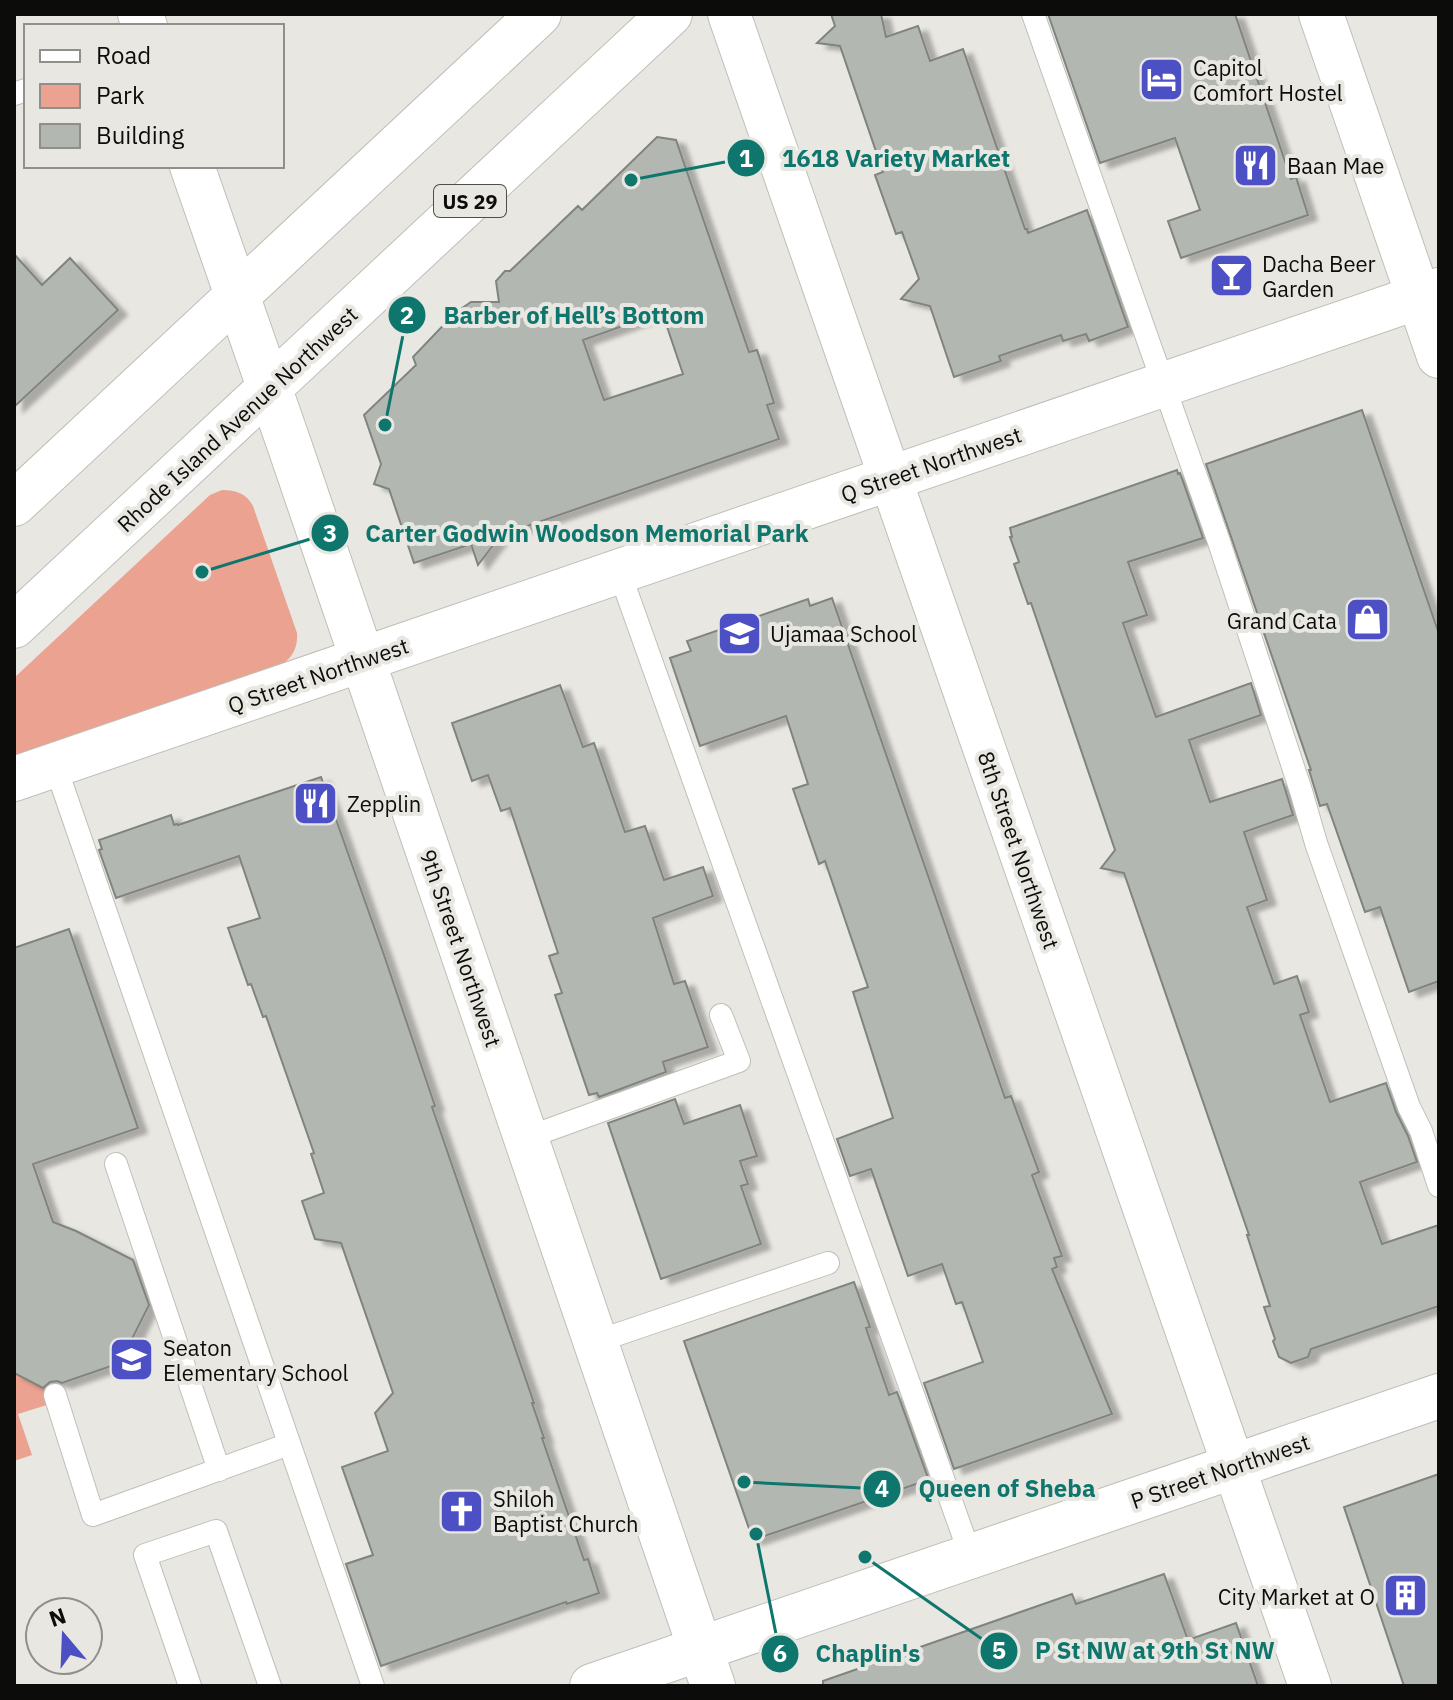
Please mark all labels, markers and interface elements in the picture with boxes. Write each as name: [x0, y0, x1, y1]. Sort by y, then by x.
legend: [24, 24, 284, 168]
text: Road: [96, 39, 151, 71]
place label: Capitol Comfort Hostel: [1193, 53, 1343, 107]
hotel icon: Capitol Comfort Hostel: [1138, 56, 1186, 104]
text: Park: [96, 79, 145, 111]
text: Building: [96, 119, 184, 151]
callout: 1618 Variety Market: [726, 134, 1026, 182]
restaurant icon: Baan Mae: [1232, 141, 1280, 189]
text: 1: [739, 142, 753, 174]
text: 1618 Variety Market: [782, 142, 1010, 174]
place label: Baan Mae: [1287, 151, 1384, 180]
road number: US 29: [434, 185, 506, 217]
place label: Dacha Beer Garden: [1262, 249, 1376, 303]
bar icon: Dacha Beer Garden: [1207, 252, 1255, 300]
callout: Barber of Hell’s Bottom: [387, 291, 720, 339]
text: 2: [400, 299, 414, 331]
text: Barber of Hell’s Bottom: [444, 299, 704, 331]
street label: Rhode Island Avenue Northwest: [111, 300, 363, 538]
street label: Q Street Northwest: [837, 419, 1025, 509]
callout: Carter Godwin Woodson Memorial Park: [310, 509, 825, 557]
text: 3: [323, 517, 337, 549]
text: Carter Godwin Woodson Memorial Park: [365, 517, 809, 549]
shop icon: Grand Cata: [1344, 596, 1392, 644]
place label: Grand Cata: [1227, 606, 1337, 635]
school or university icon: Ujamaa School: [715, 609, 763, 657]
place label: Ujamaa School: [770, 619, 917, 648]
street label: Q Street Northwest: [224, 630, 412, 720]
street label: 8th Street Northwest: [972, 747, 1066, 953]
restaurant icon: Zepplin: [292, 779, 340, 827]
place label: Zepplin: [347, 789, 421, 818]
street label: 9th Street Northwest: [414, 845, 508, 1051]
place label: Seaton Elementary School: [163, 1333, 349, 1387]
school or university icon: Seaton Elementary School: [108, 1336, 156, 1384]
street label: P Street Northwest: [1127, 1427, 1313, 1515]
callout: Queen of Sheba: [862, 1465, 1112, 1513]
text: 4: [875, 1472, 889, 1504]
text: Queen of Sheba: [918, 1472, 1096, 1504]
place label: Shiloh Baptist Church: [493, 1484, 639, 1538]
church icon: Shiloh Baptist Church: [438, 1487, 486, 1535]
building icon: City Market at O: [1382, 1572, 1430, 1620]
place label: City Market at O: [1218, 1582, 1375, 1611]
north arrow: [24, 1596, 104, 1676]
text: N: [45, 1600, 70, 1633]
callout: P St NW at 9th St NW: [979, 1627, 1291, 1675]
callout: Chaplin's: [760, 1630, 936, 1678]
text: 5: [992, 1634, 1006, 1666]
text: P St NW at 9th St NW: [1035, 1634, 1275, 1666]
text: 6: [773, 1637, 787, 1669]
text: Chaplin's: [816, 1637, 920, 1669]

